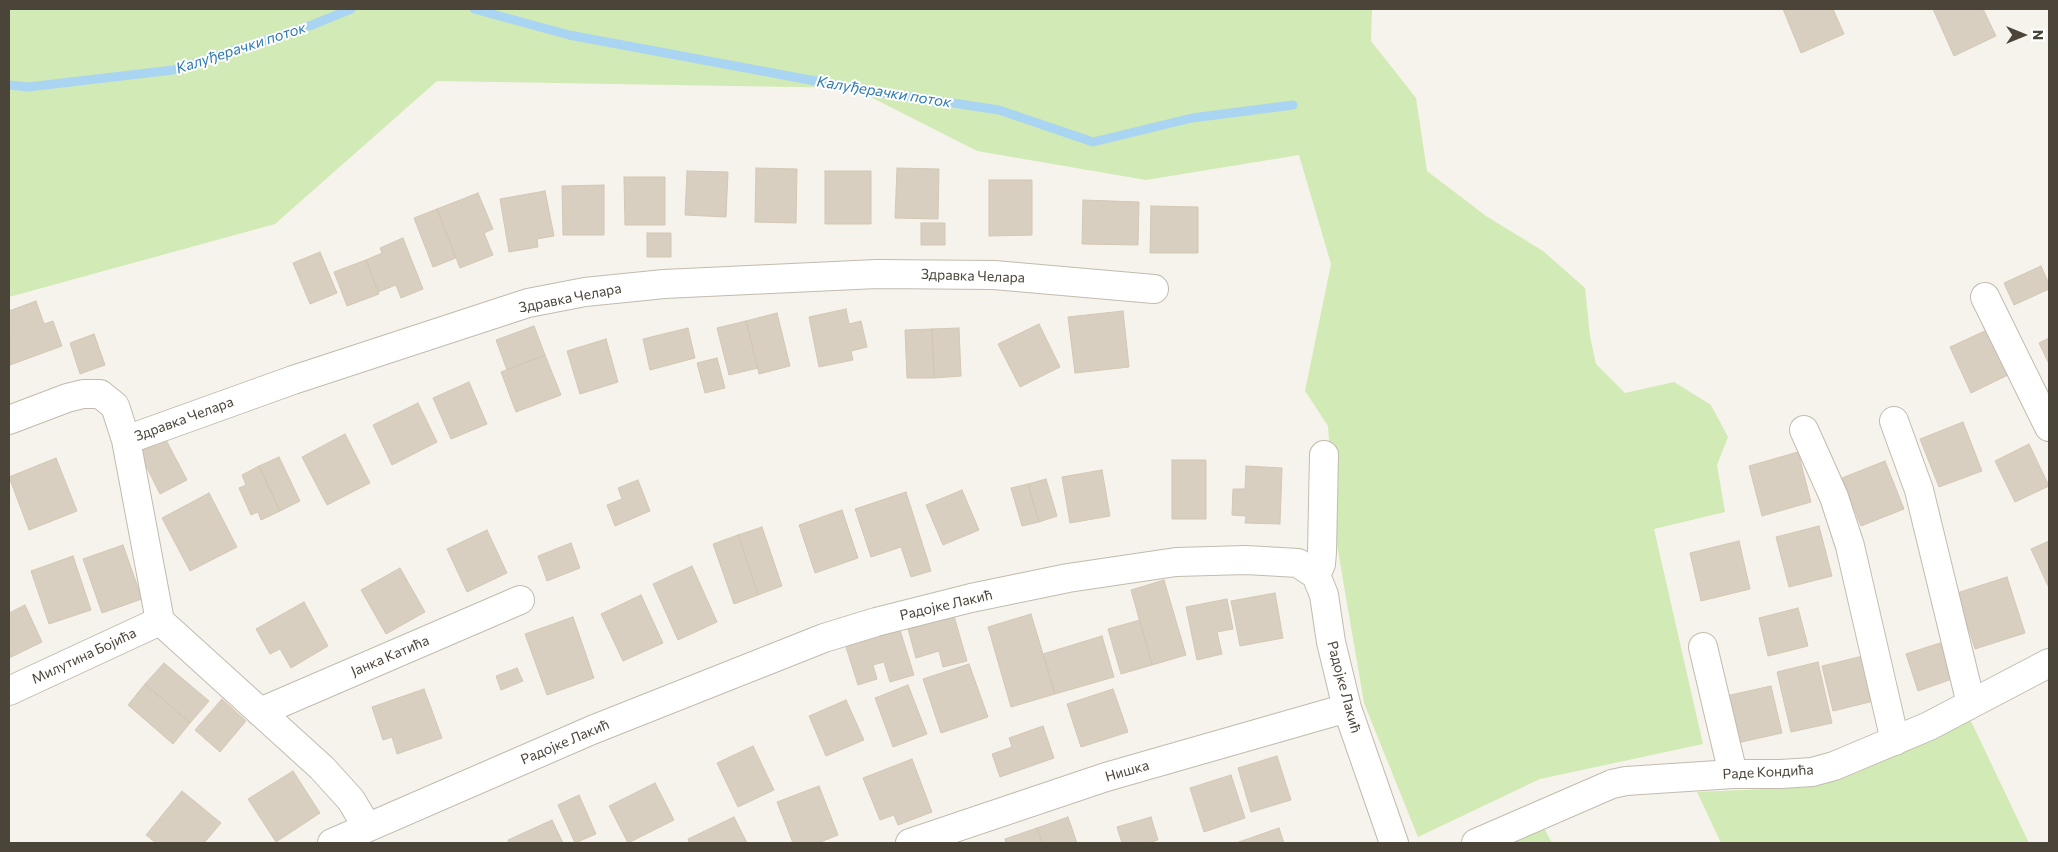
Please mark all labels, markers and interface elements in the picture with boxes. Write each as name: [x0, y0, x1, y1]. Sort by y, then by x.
north arrow: [1998, 10, 2048, 60]
water label: Калуђерачки поток: [174, 18, 308, 78]
text: N: [2030, 30, 2047, 40]
water label: Калуђерачки поток: [815, 72, 953, 112]
street label: Здравка Челара: [921, 266, 1025, 286]
street label: Здравка Челара: [517, 280, 623, 316]
street label: Здравка Челара: [132, 393, 236, 445]
street label: Радојке Лакић: [898, 586, 994, 624]
street label: Милутина Бојића: [29, 624, 139, 688]
street label: Јанка Катића: [348, 632, 432, 680]
street label: Радојке Лакић: [1324, 639, 1364, 735]
street label: Радојке Лакић: [518, 716, 612, 768]
street label: Нишка: [1103, 757, 1151, 785]
street label: Раде Кондића: [1722, 761, 1814, 783]

